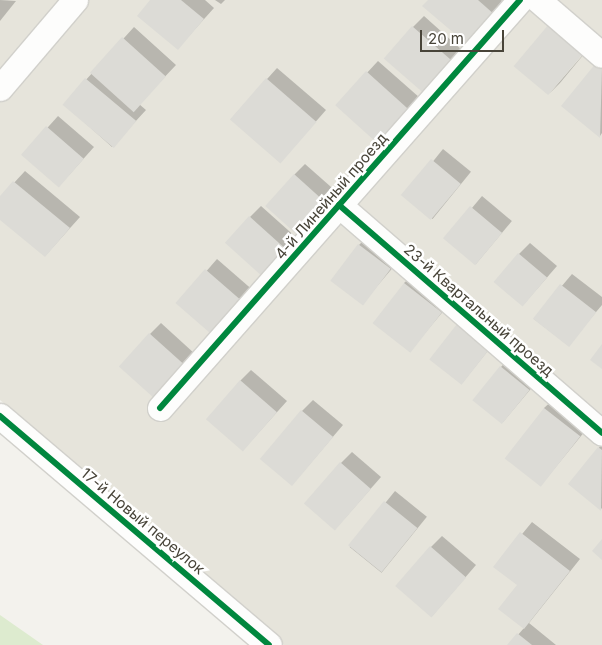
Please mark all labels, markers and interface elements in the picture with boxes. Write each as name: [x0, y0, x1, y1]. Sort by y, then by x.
scale bar: [422, 20, 506, 52]
text: 20 m: [428, 29, 464, 48]
street label: 4-й Линейный проезд: [271, 129, 391, 263]
street label: 23-й Квартальный проезд: [400, 240, 558, 380]
street label: 17-й Новый переулок: [77, 464, 209, 578]

